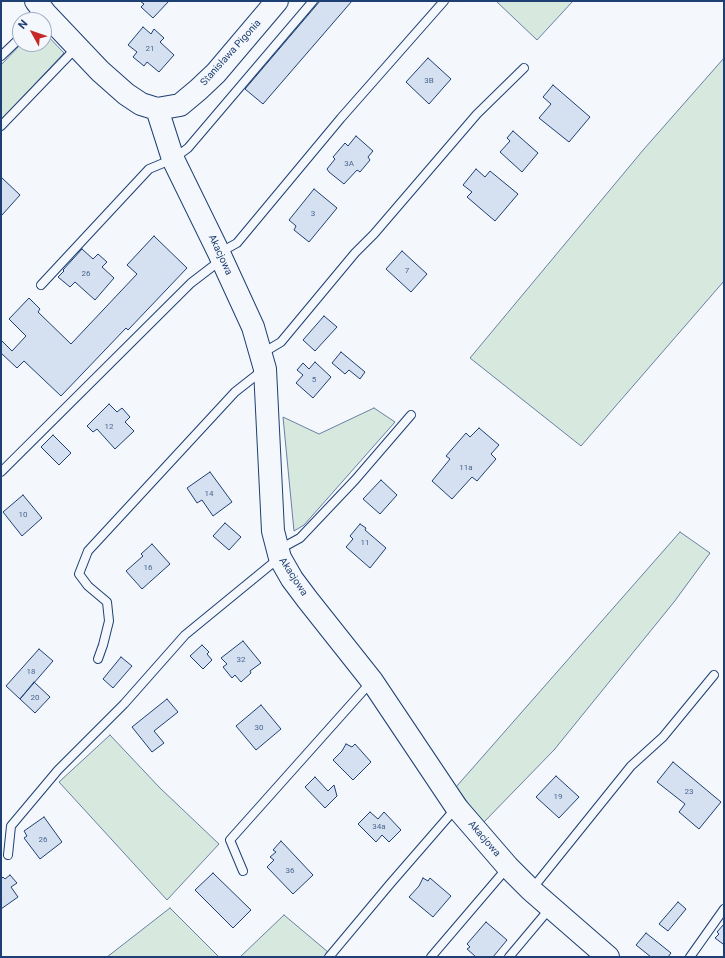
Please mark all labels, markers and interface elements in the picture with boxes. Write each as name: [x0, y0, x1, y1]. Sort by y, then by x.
north arrow: [12, 12, 52, 52]
text: N: [16, 17, 31, 32]
street label: Stanisława Pigonia: [198, 17, 264, 89]
house number: 21: [146, 44, 154, 54]
house number: 3B: [424, 76, 434, 86]
house number: 3A: [344, 159, 354, 169]
house number: 3: [311, 209, 315, 219]
street label: Akacjowa: [205, 233, 235, 277]
house number: 7: [405, 266, 409, 276]
house number: 26: [82, 269, 90, 279]
house number: 5: [312, 375, 316, 385]
house number: 12: [105, 422, 113, 432]
house number: 11a: [459, 463, 473, 473]
house number: 14: [205, 489, 213, 499]
house number: 10: [19, 510, 27, 520]
house number: 11: [361, 538, 369, 548]
street label: Akacjowa: [276, 556, 310, 598]
house number: 16: [144, 563, 152, 573]
house number: 32: [237, 655, 245, 665]
house number: 18: [27, 667, 35, 677]
house number: 20: [31, 693, 39, 703]
house number: 30: [255, 723, 263, 733]
house number: 23: [685, 787, 693, 797]
house number: 19: [554, 792, 562, 802]
street label: Akacjowa: [465, 819, 503, 859]
house number: 34a: [372, 822, 386, 832]
house number: 26: [39, 835, 47, 845]
house number: 36: [286, 866, 294, 876]

